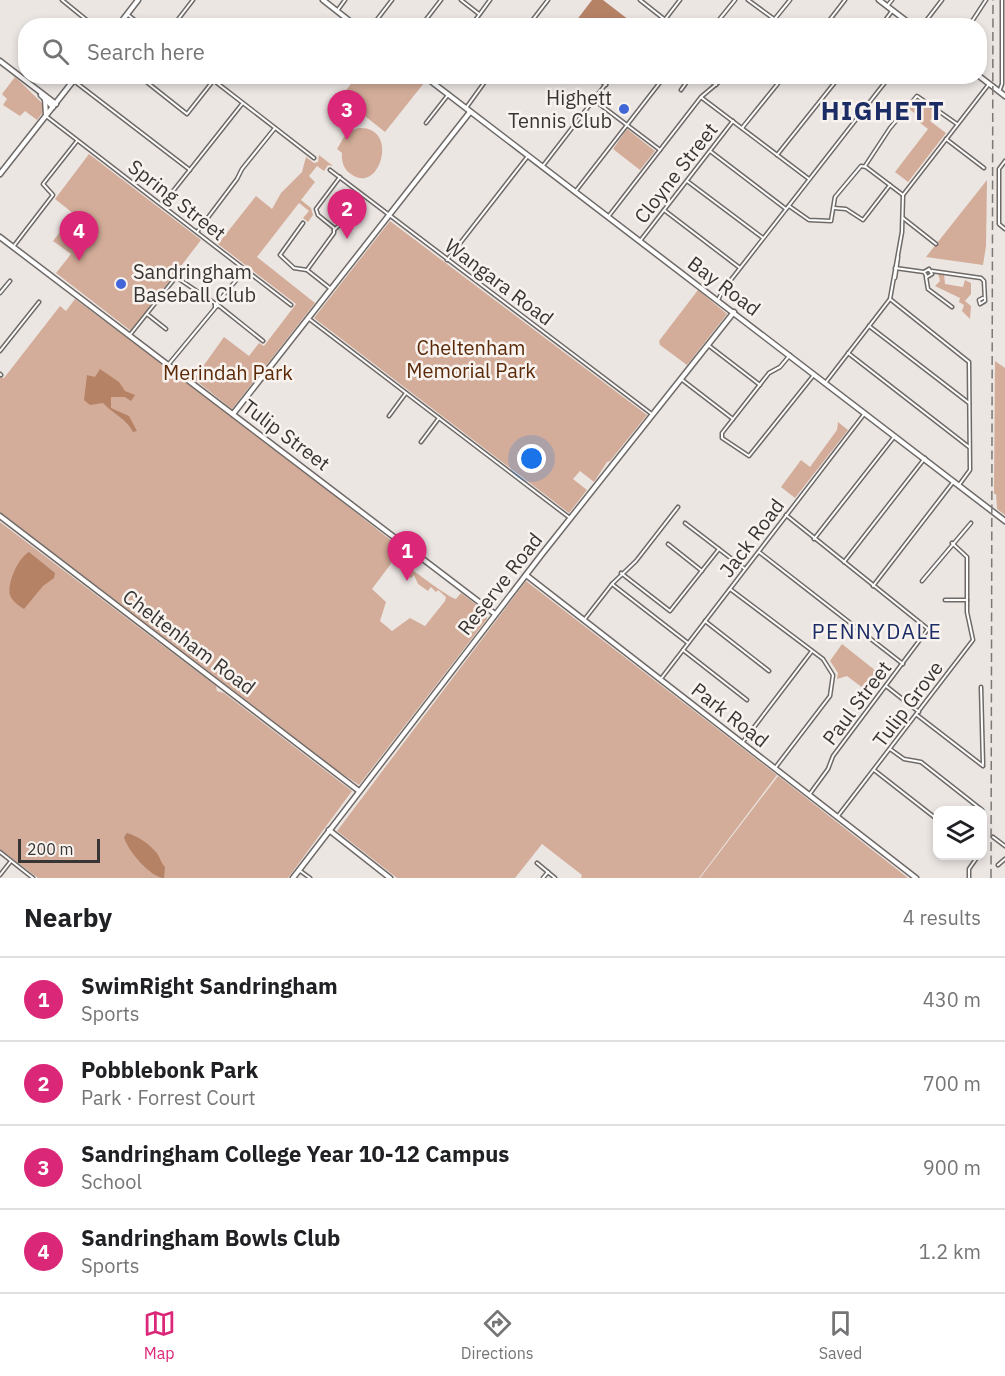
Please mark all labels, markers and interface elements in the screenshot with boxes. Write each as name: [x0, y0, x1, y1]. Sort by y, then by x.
search box: [18, 18, 987, 84]
icon: search: [39, 35, 72, 68]
text: Search here: [87, 37, 205, 66]
place label: Highett Tennis Club: [508, 84, 612, 134]
pin: 3: [328, 90, 366, 140]
district label: HIGHETT: [821, 93, 945, 127]
marker: Highett Tennis Club: [617, 102, 631, 116]
street label: Cloyne Street: [628, 117, 723, 229]
street label: Spring Street: [123, 153, 232, 246]
pin: 2: [328, 190, 366, 239]
pin: 4: [60, 212, 98, 261]
street label: Wangara Road: [439, 232, 559, 331]
street label: Bay Road: [683, 249, 766, 322]
place label: Sandringham Baseball Club: [133, 258, 256, 308]
marker: Sandringham Baseball Club: [114, 277, 128, 291]
park label: Cheltenham Memorial Park: [406, 334, 536, 384]
park label: Merindah Park: [163, 359, 293, 386]
street label: Tulip Street: [237, 393, 336, 477]
your location: [517, 444, 546, 473]
street label: Jack Road: [713, 493, 790, 583]
street label: Reserve Road: [451, 527, 548, 641]
pin: 1: [388, 532, 426, 581]
street label: Cheltenham Road: [117, 583, 261, 700]
district label: PENNYDALE: [812, 617, 942, 645]
street label: Paul Street: [816, 655, 897, 750]
street label: Tulip Grove: [866, 655, 949, 752]
street label: Park Road: [686, 676, 775, 753]
map controls: [933, 806, 987, 860]
button: layers: [933, 806, 987, 860]
scale bar: [18, 836, 100, 864]
text: 200 m: [27, 839, 74, 859]
text: Nearby: [24, 900, 112, 934]
text: 4 results: [903, 904, 981, 931]
text: SwimRight Sandringham: [81, 971, 338, 1000]
text: 1: [38, 986, 50, 1013]
text: 430 m: [923, 986, 981, 1013]
text: Sports: [81, 1000, 140, 1027]
text: Pobblebonk Park: [81, 1055, 258, 1084]
text: 2: [38, 1070, 50, 1097]
text: 700 m: [923, 1070, 981, 1097]
text: Park · Forrest Court: [81, 1084, 256, 1111]
text: Sandringham College Year 10-12 Campus: [81, 1139, 509, 1168]
text: 3: [38, 1154, 50, 1181]
text: 900 m: [923, 1154, 981, 1181]
text: School: [81, 1168, 142, 1195]
text: Sandringham Bowls Club: [81, 1223, 340, 1252]
text: 4: [38, 1238, 50, 1265]
text: 1.2 km: [919, 1238, 981, 1265]
text: Sports: [81, 1252, 140, 1279]
tab: Map: [143, 1307, 176, 1363]
tab: Directions: [461, 1307, 534, 1363]
tab: Saved: [819, 1307, 862, 1363]

